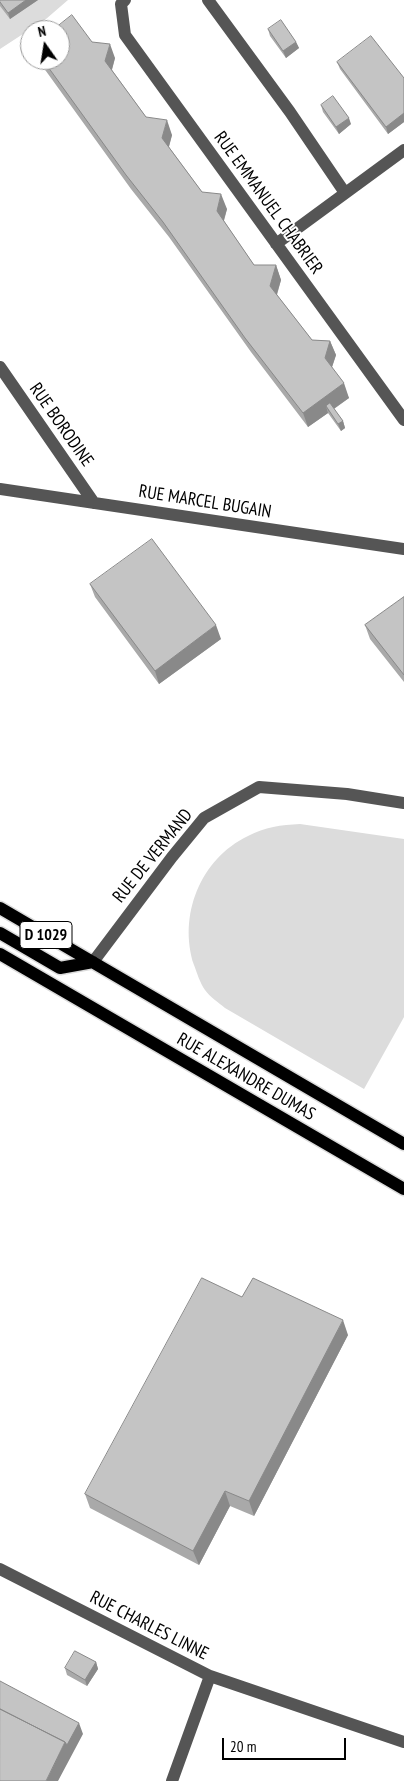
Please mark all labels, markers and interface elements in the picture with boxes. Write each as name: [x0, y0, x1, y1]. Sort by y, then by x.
north arrow: [20, 20, 70, 70]
text: N: [36, 22, 48, 41]
street label: RUE EMMANUEL CHABRIER: [209, 128, 327, 278]
street label: RUE BORODINE: [24, 379, 98, 471]
street label: RUE MARCEL BUGAIN: [137, 481, 273, 523]
street label: RUE DE VERMAND: [109, 805, 197, 907]
road number: D 1029: [20, 922, 72, 948]
street label: RUE ALEXANDRE DUMAS: [173, 1029, 319, 1125]
street label: RUE CHARLES LINNE: [86, 1587, 212, 1665]
scale bar: [224, 1728, 348, 1760]
text: 20 m: [230, 1737, 256, 1756]

